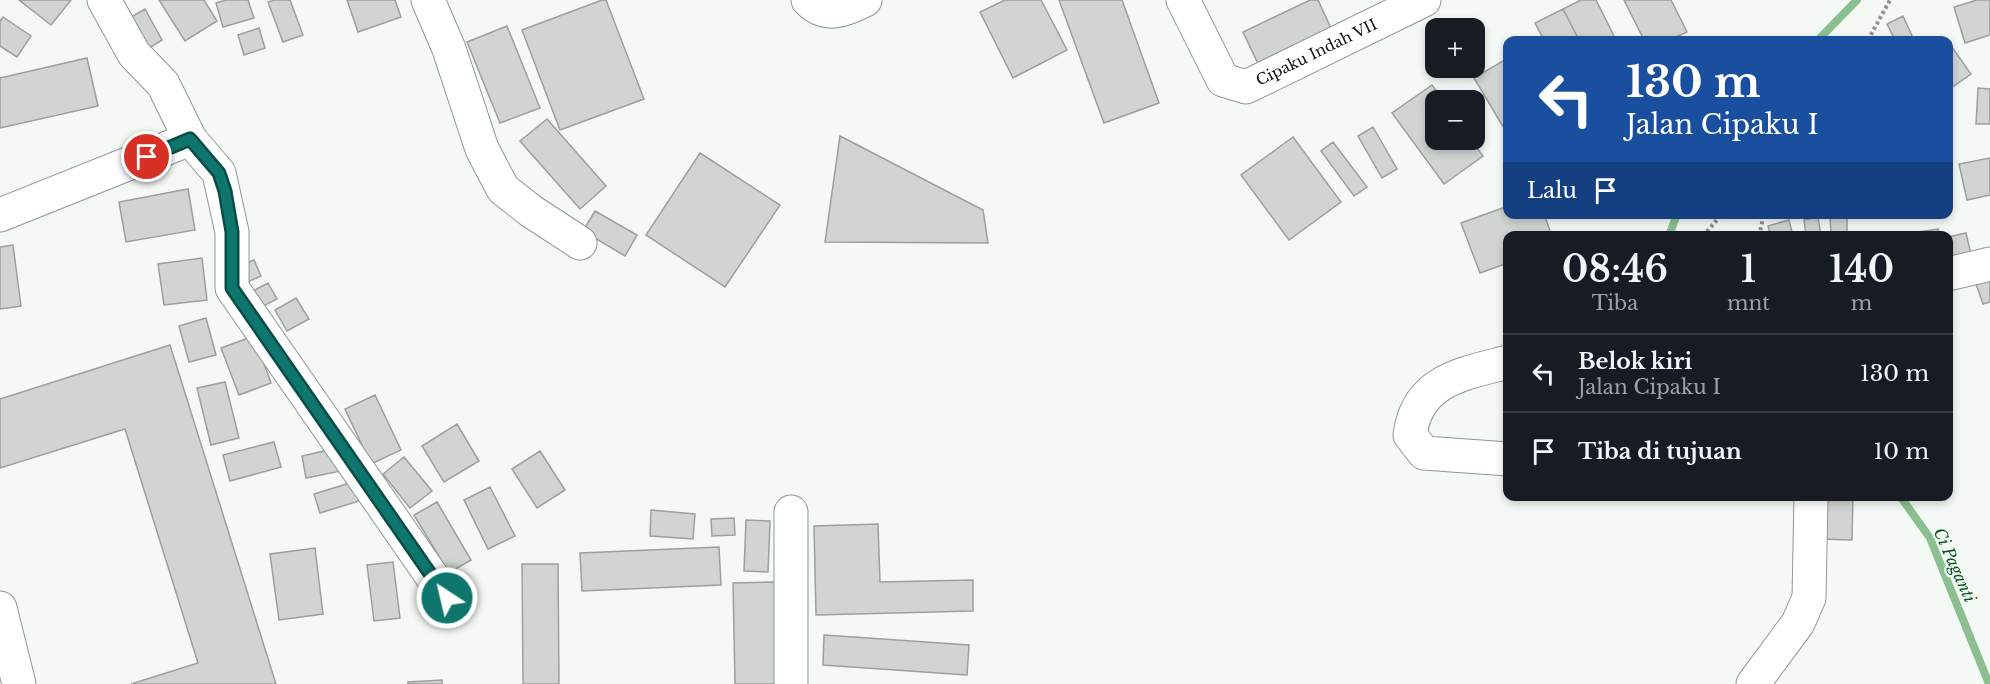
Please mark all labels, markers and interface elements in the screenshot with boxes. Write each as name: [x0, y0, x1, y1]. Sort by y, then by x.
street label: Cipaku Indah VII: [1253, 14, 1380, 90]
map controls: [1425, 18, 1485, 150]
button: +: [1425, 18, 1485, 78]
text: 130 m: [1626, 56, 1760, 108]
icon: left: [1527, 60, 1605, 138]
button: −: [1425, 90, 1485, 150]
text: Jalan Cipaku I: [1626, 108, 1819, 141]
pin: [121, 131, 172, 182]
icon: arrive: [130, 140, 163, 173]
icon: arrive: [1589, 174, 1622, 207]
text: Lalu: [1527, 177, 1577, 204]
text: 08:46: [1562, 247, 1668, 292]
text: 1: [1741, 247, 1756, 292]
text: 140: [1829, 247, 1894, 292]
text: Tiba: [1592, 291, 1638, 315]
text: mnt: [1727, 291, 1770, 315]
text: m: [1851, 291, 1872, 315]
text: Belok kiri: [1578, 348, 1692, 375]
icon: left: [1527, 357, 1560, 390]
text: 130 m: [1860, 360, 1929, 387]
text: Jalan Cipaku I: [1578, 375, 1721, 399]
icon: arrive: [1527, 435, 1560, 468]
text: Tiba di tujuan: [1578, 438, 1742, 465]
text: 10 m: [1874, 438, 1929, 465]
water label: Ci Paganti: [1930, 524, 1981, 606]
position arrow: [415, 566, 479, 630]

